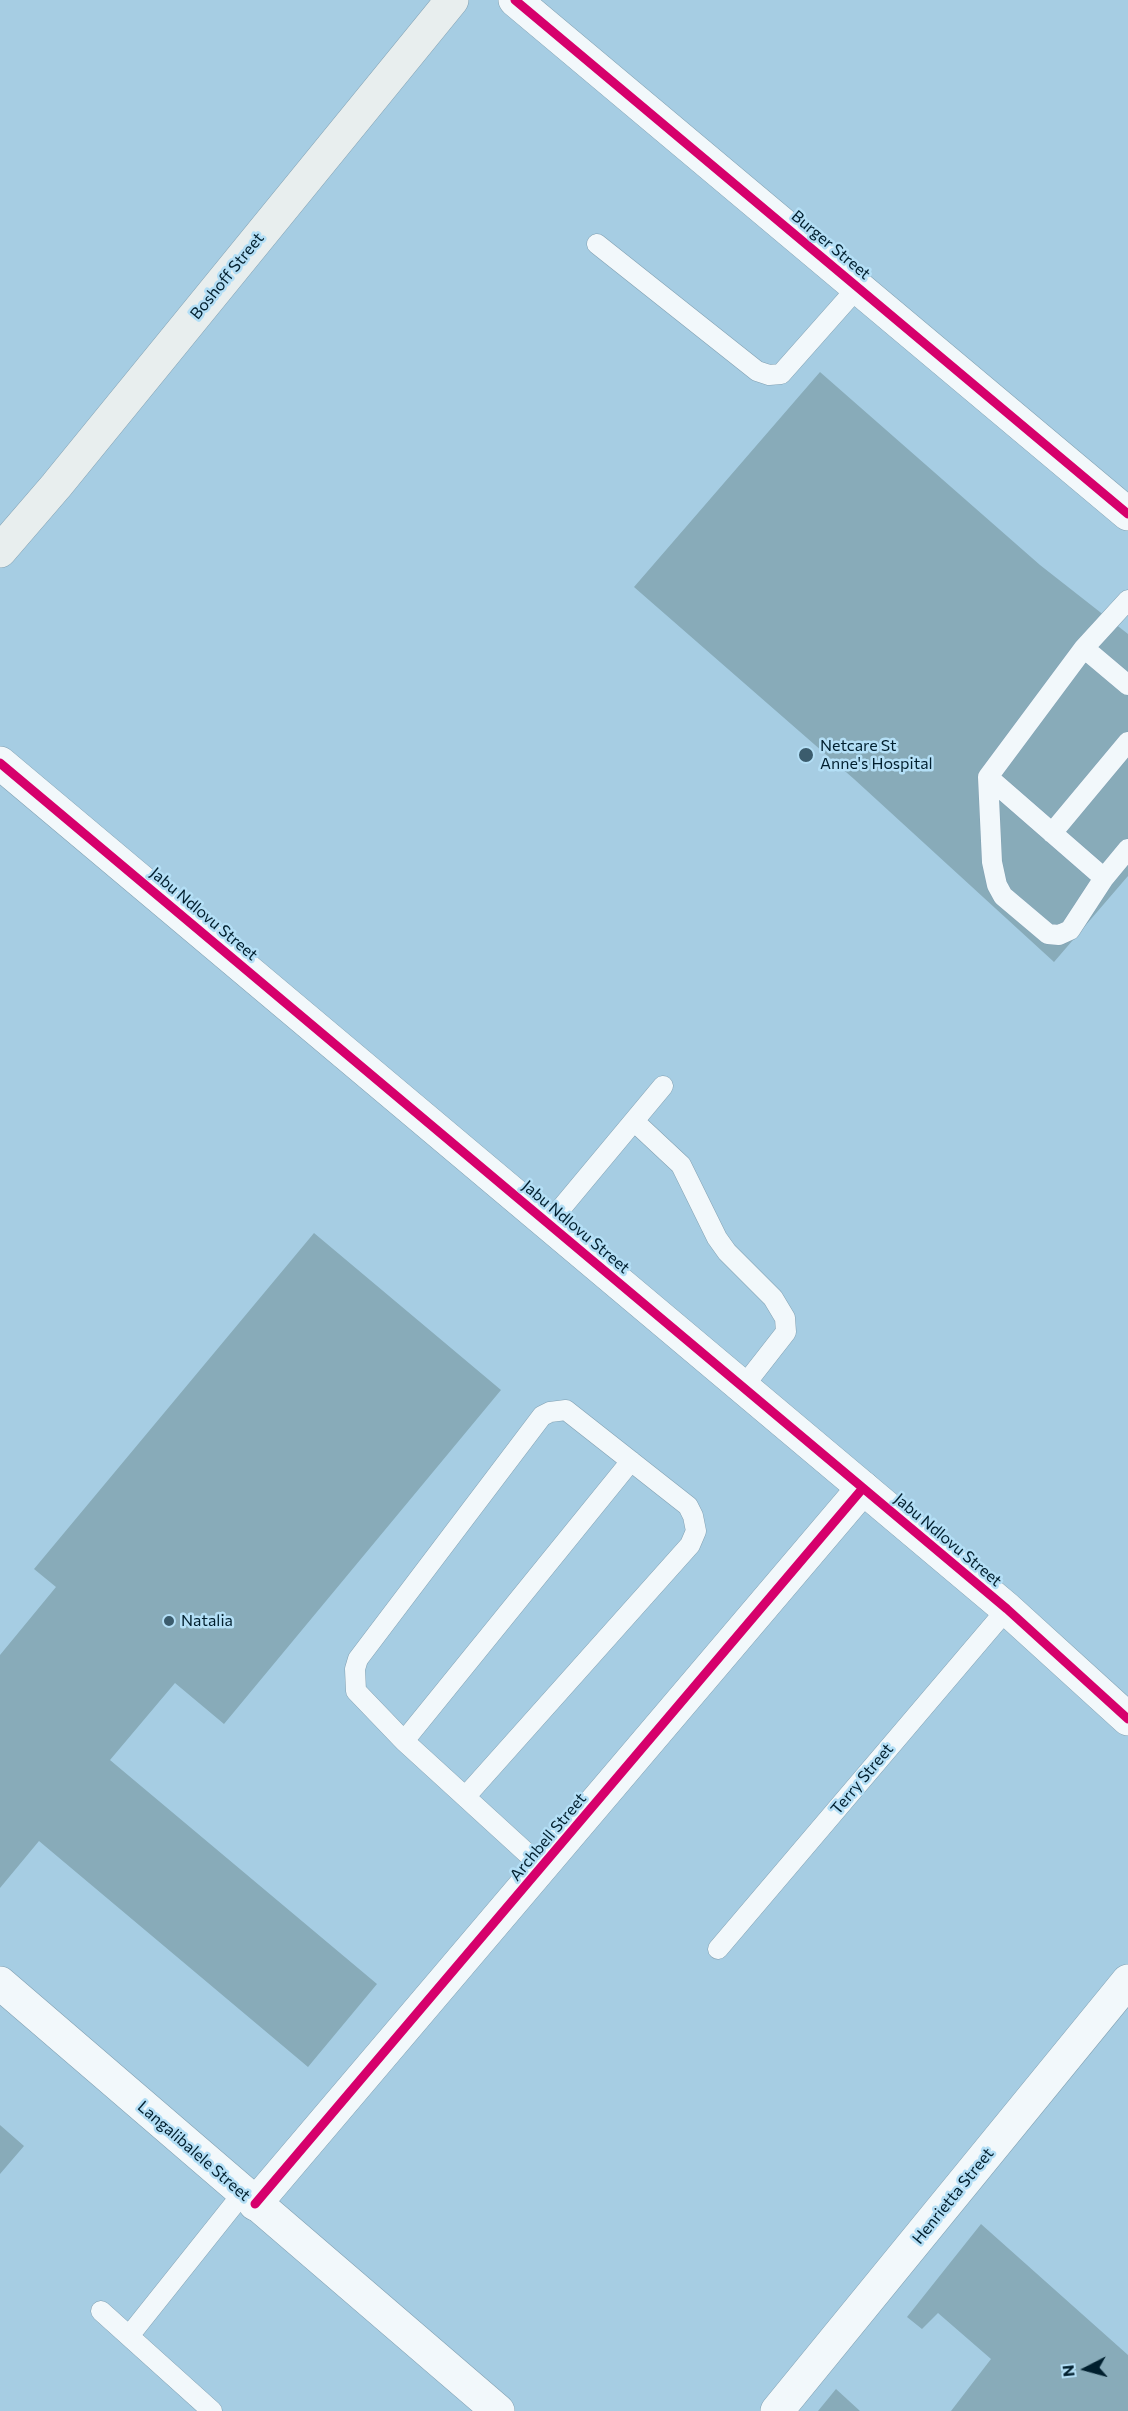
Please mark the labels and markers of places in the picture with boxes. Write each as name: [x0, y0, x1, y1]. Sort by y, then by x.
place label: Netcare St Anne's Hospital: [820, 736, 933, 774]
marker: Netcare St Anne's Hospital: [797, 746, 815, 764]
place label: Natalia: [181, 1611, 233, 1631]
marker: Natalia: [162, 1614, 176, 1628]

